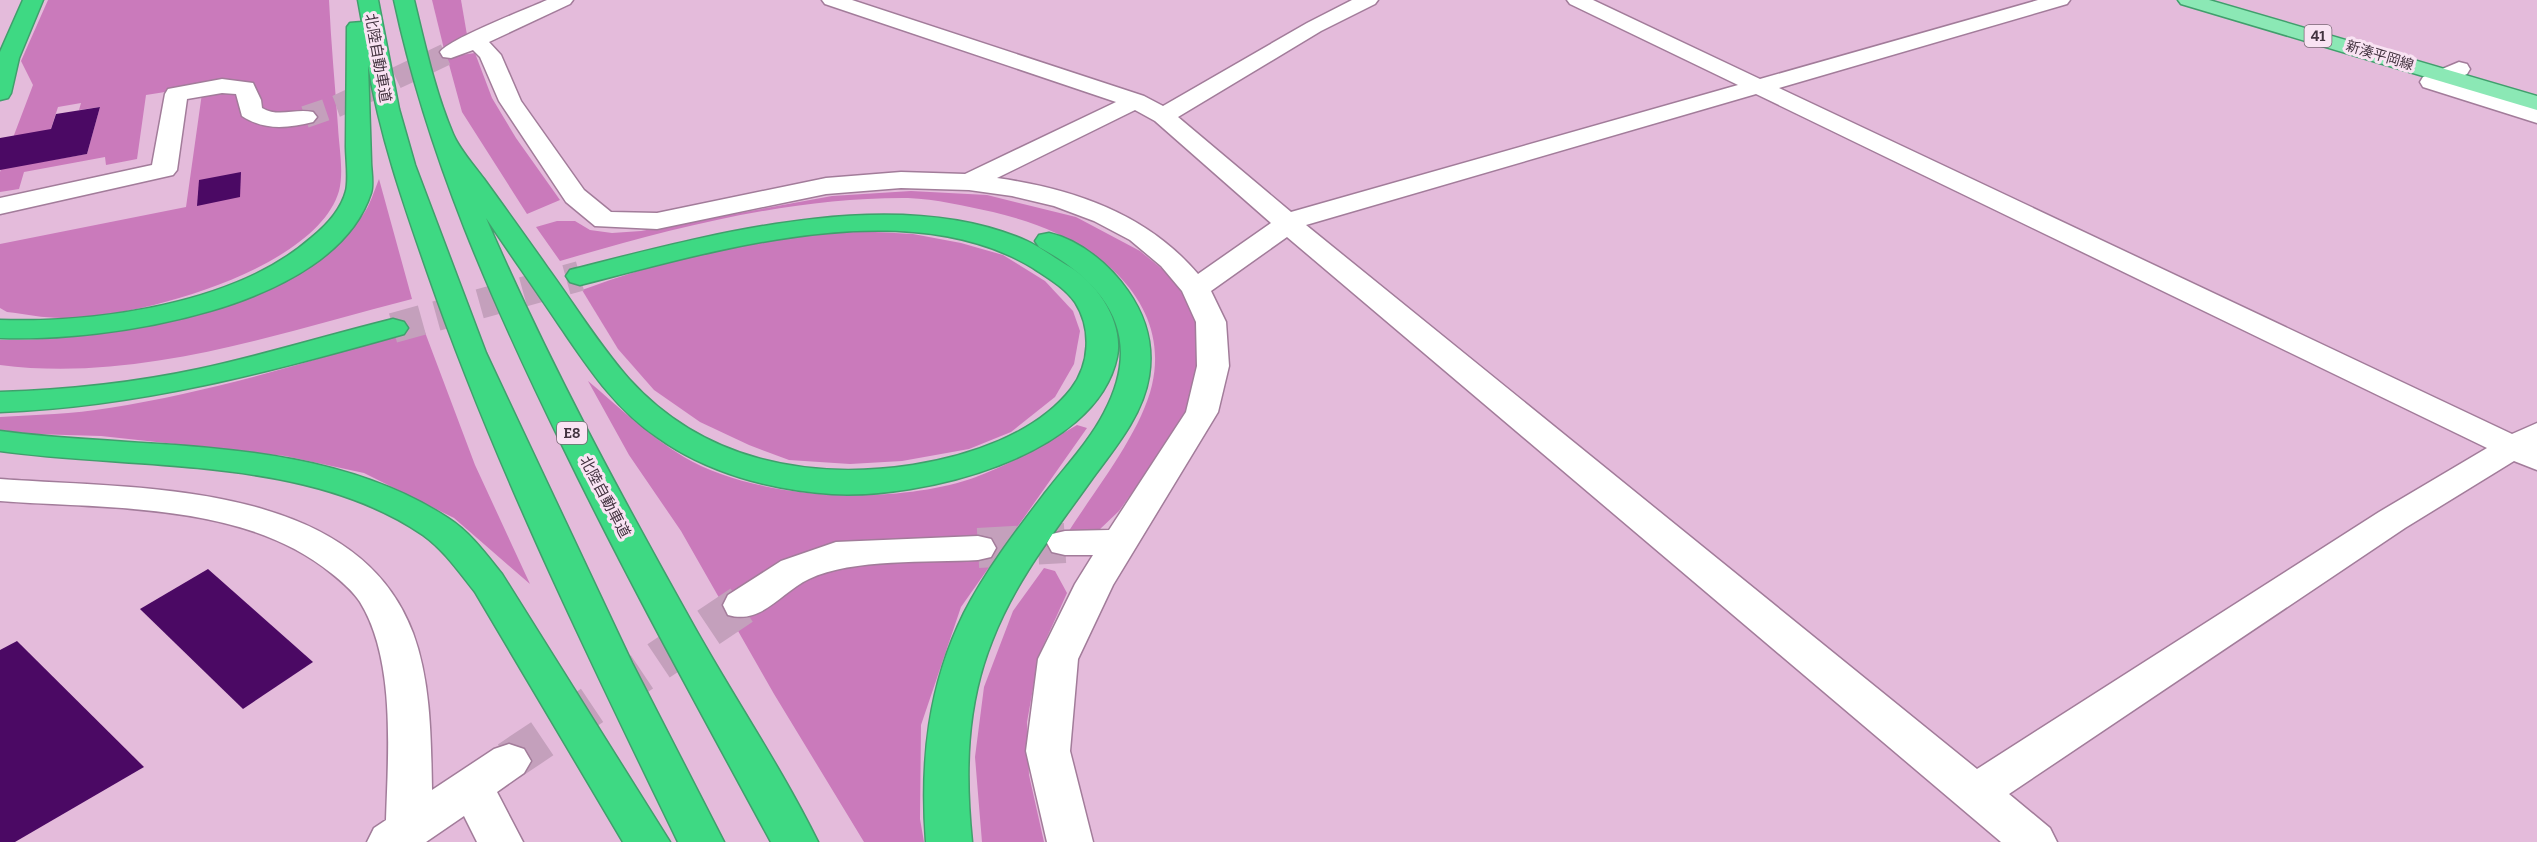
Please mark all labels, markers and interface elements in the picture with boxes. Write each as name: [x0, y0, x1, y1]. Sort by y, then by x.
street label: 北陸自動車道: [361, 12, 395, 104]
road number: 41: [2304, 25, 2332, 47]
street label: 新湊平岡線: [2344, 37, 2416, 74]
road number: E8: [557, 422, 587, 444]
street label: 北陸自動車道: [576, 453, 634, 541]

